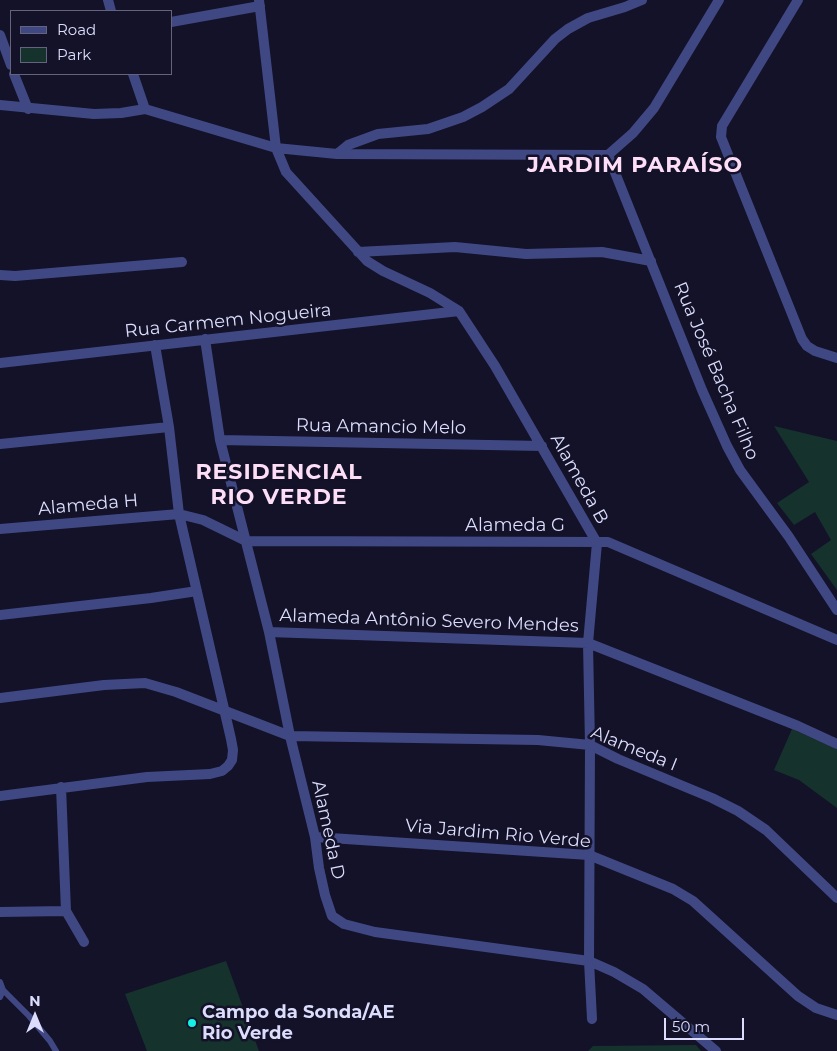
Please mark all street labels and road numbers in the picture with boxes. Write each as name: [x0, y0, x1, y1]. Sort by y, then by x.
street label: Rua José Bacha Filho: [669, 279, 763, 463]
street label: Rua Carmem Nogueira: [124, 299, 332, 343]
street label: Rua Amancio Melo: [296, 415, 466, 439]
street label: Alameda B: [545, 430, 613, 528]
street label: Alameda H: [37, 490, 139, 520]
street label: Alameda G: [465, 515, 565, 537]
street label: Alameda Antônio Severo Mendes: [279, 605, 579, 637]
street label: Alameda I: [588, 722, 680, 776]
street label: Alameda D: [307, 778, 349, 882]
street label: Via Jardim Rio Verde: [404, 815, 592, 853]

